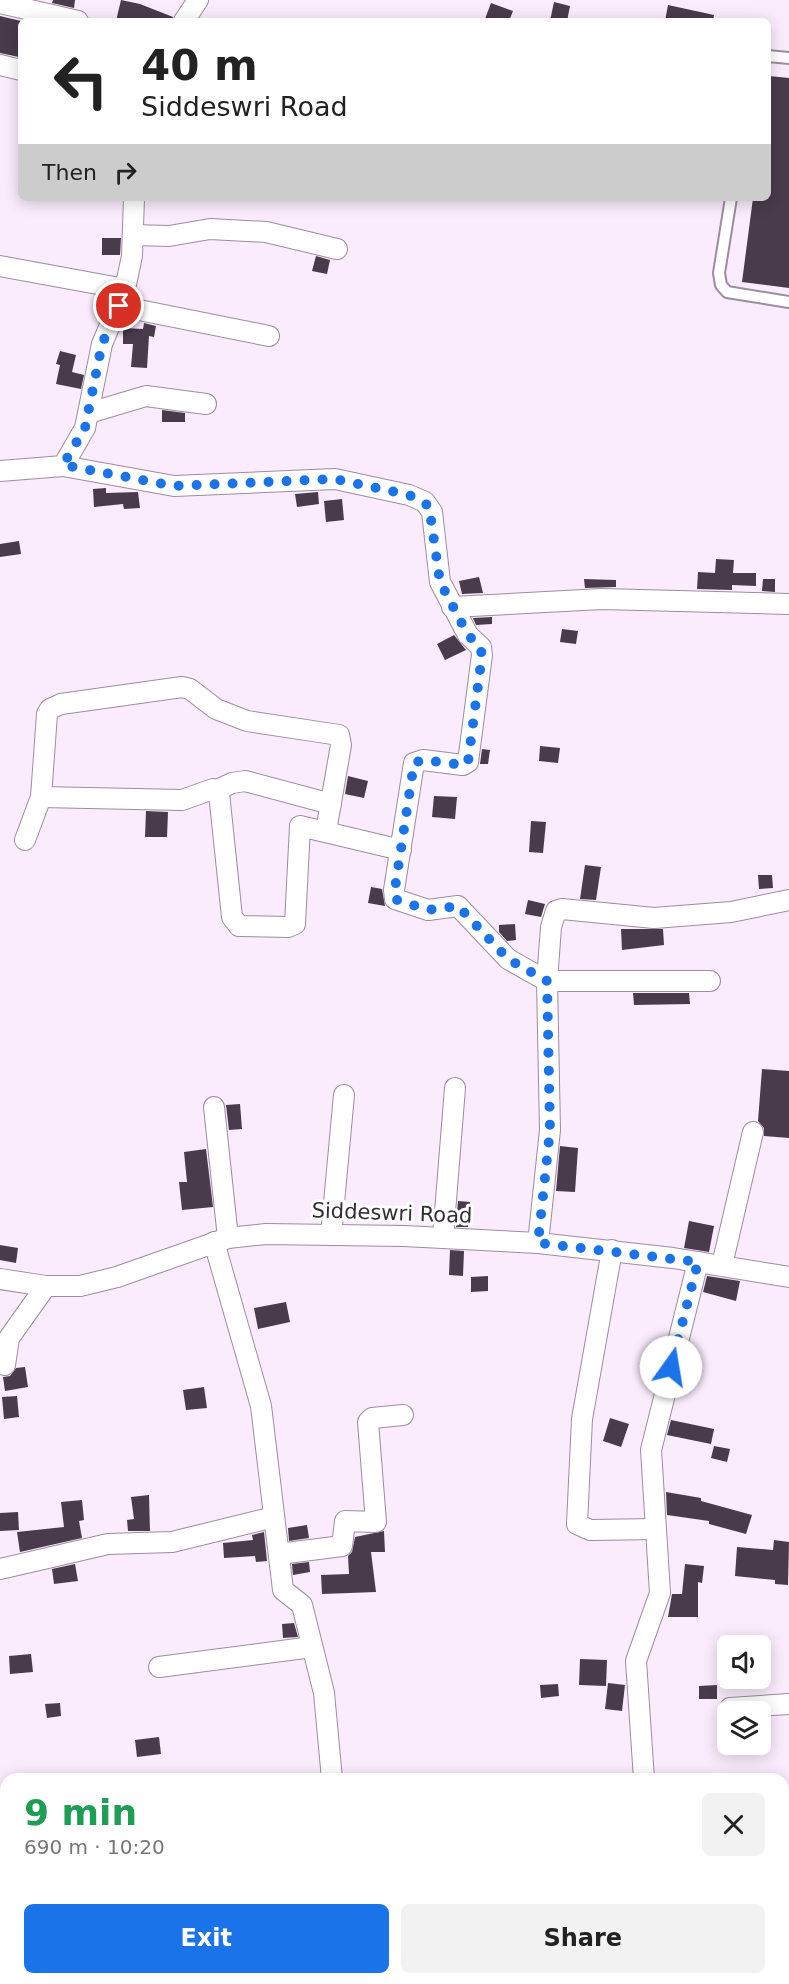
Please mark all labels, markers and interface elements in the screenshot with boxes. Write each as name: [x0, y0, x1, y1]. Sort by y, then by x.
text: 40 m: [141, 41, 258, 90]
icon: left: [42, 42, 120, 120]
text: Siddeswri Road: [141, 91, 348, 122]
icon: right: [109, 156, 142, 189]
text: Then: [42, 160, 97, 185]
pin: [93, 280, 144, 331]
icon: arrive: [102, 289, 135, 322]
street label: Siddeswri Road: [311, 1198, 473, 1228]
position arrow: [639, 1335, 703, 1399]
map controls: [717, 1635, 771, 1755]
button: sound: [717, 1635, 771, 1689]
button: layers: [717, 1701, 771, 1755]
text: 9 min: [24, 1792, 137, 1833]
button: close: [702, 1793, 765, 1856]
text: 690 m · 10:20: [24, 1835, 165, 1859]
button: Exit: [24, 1904, 389, 1973]
button: Share: [401, 1904, 765, 1973]

